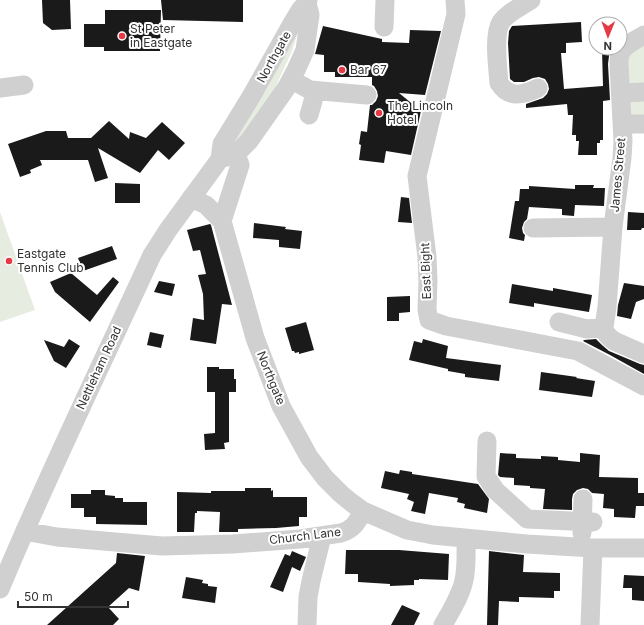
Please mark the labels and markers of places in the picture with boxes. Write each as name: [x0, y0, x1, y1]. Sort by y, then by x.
place label: St Peter in Eastgate: [130, 21, 192, 50]
marker: St Peter in Eastgate: [117, 31, 127, 41]
place label: Bar 67: [350, 62, 387, 77]
marker: Bar 67: [337, 65, 347, 75]
place label: The Lincoln Hotel: [387, 98, 453, 127]
marker: The Lincoln Hotel: [374, 108, 384, 118]
place label: Eastgate Tennis Club: [17, 246, 84, 275]
marker: Eastgate Tennis Club: [4, 256, 14, 266]

